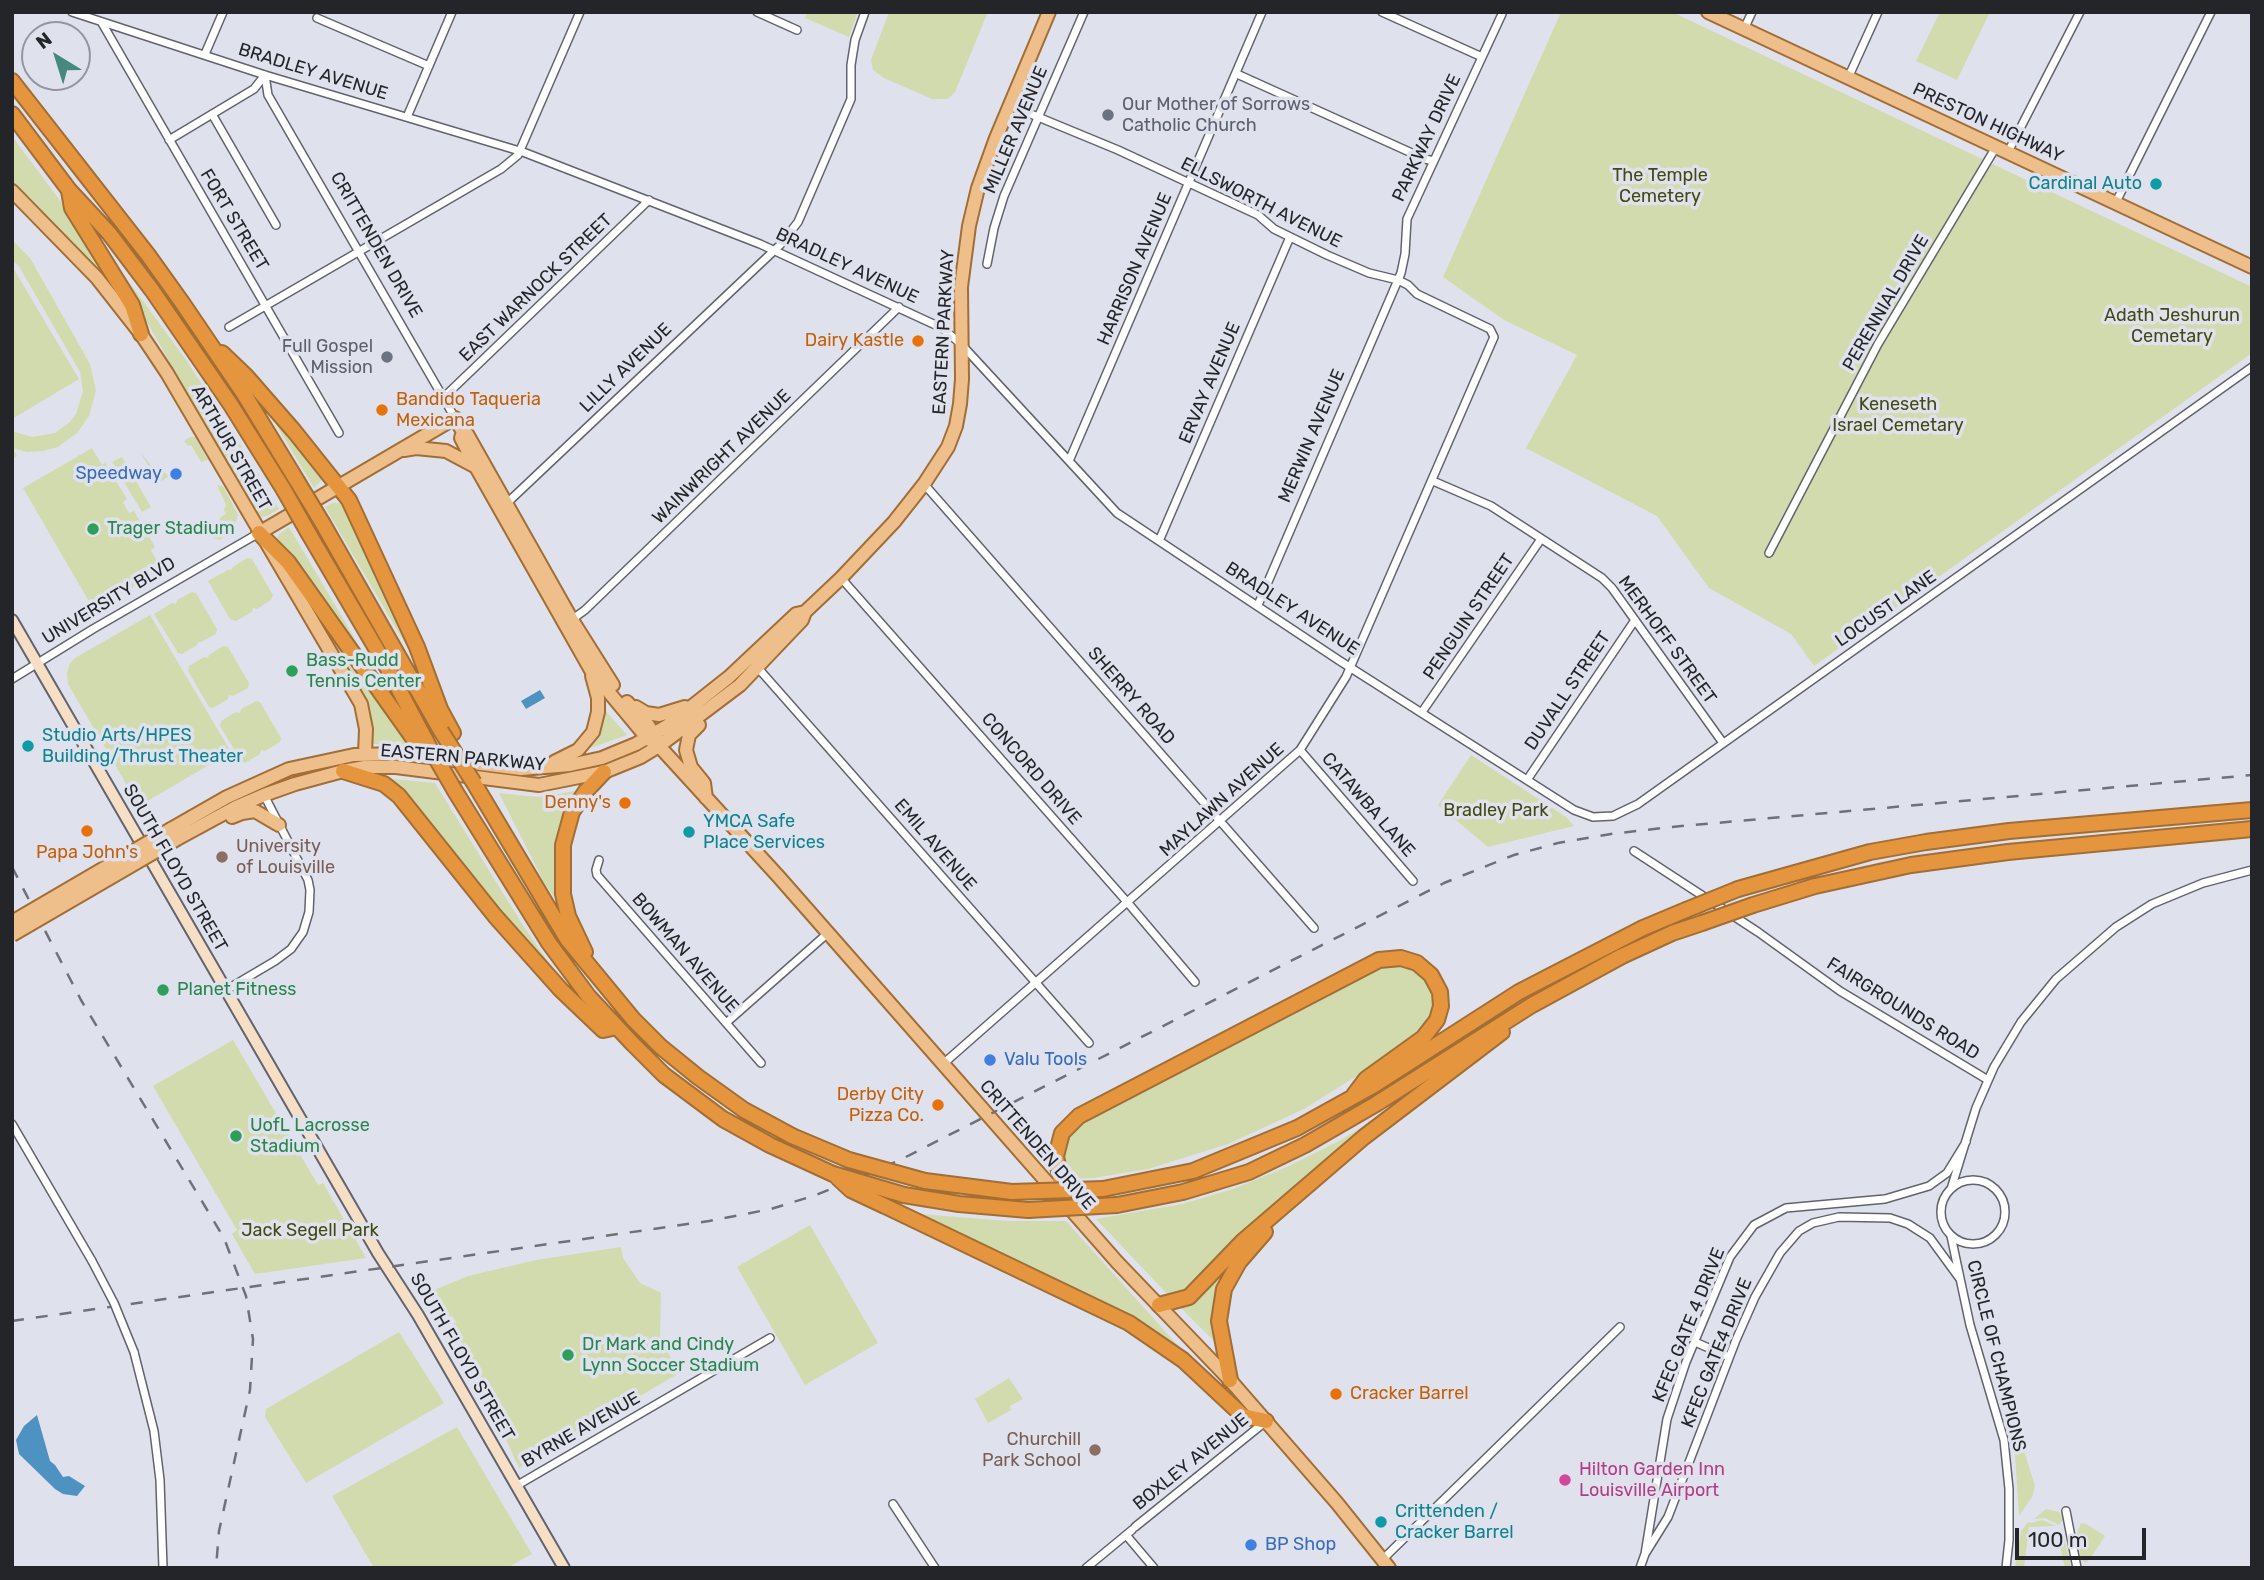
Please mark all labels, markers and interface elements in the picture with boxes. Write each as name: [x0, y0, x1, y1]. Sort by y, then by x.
north arrow: [21, 21, 91, 91]
text: N: [32, 27, 56, 54]
street label: BRADLEY AVENUE: [236, 39, 390, 105]
street label: MILLER AVENUE: [979, 63, 1053, 197]
street label: PARKWAY DRIVE: [1388, 71, 1466, 205]
street label: PRESTON HIGHWAY: [1909, 79, 2067, 167]
place label: Our Mother of Sorrows Catholic Church: [1122, 94, 1310, 136]
marker: Our Mother of Sorrows Catholic Church: [1100, 107, 1116, 123]
street label: ELLSWORTH AVENUE: [1177, 153, 1345, 253]
street label: FORT STREET: [195, 165, 273, 275]
park label: The Temple Cemetery: [1612, 165, 1708, 208]
street label: CRITTENDEN DRIVE: [325, 168, 427, 322]
place label: Cardinal Auto: [2029, 173, 2142, 195]
marker: Cardinal Auto: [2148, 176, 2164, 192]
street label: HARRISON AVENUE: [1093, 189, 1177, 349]
street label: EAST WARNOCK STREET: [455, 209, 617, 367]
street label: BRADLEY AVENUE: [772, 223, 922, 309]
street label: PERENNIAL DRIVE: [1838, 231, 1934, 375]
street label: EASTERN PARKWAY: [929, 249, 959, 415]
park label: Adath Jeshurun Cemetary: [2104, 305, 2240, 348]
street label: LILLY AVENUE: [576, 319, 676, 417]
street label: ERVAY AVENUE: [1175, 319, 1245, 447]
place label: Dairy Kastle: [805, 330, 904, 352]
marker: Dairy Kastle: [910, 333, 926, 349]
place label: Full Gospel Mission: [282, 336, 373, 378]
marker: Full Gospel Mission: [379, 349, 395, 365]
street label: MERWIN AVENUE: [1274, 366, 1350, 506]
street label: ARTHUR STREET: [186, 381, 276, 515]
street label: WAINWRIGHT AVENUE: [648, 385, 796, 529]
place label: Bandido Taqueria Mexicana: [396, 389, 541, 432]
park label: Keneseth Israel Cemetary: [1832, 394, 1964, 436]
marker: Bandido Taqueria Mexicana: [374, 402, 390, 418]
place label: Speedway: [75, 463, 162, 485]
marker: Speedway: [168, 466, 184, 482]
place label: Trager Stadium: [107, 518, 235, 540]
marker: Trager Stadium: [85, 521, 101, 537]
street label: PENGUIN STREET: [1419, 550, 1519, 684]
street label: UNIVERSITY BLVD: [38, 553, 180, 649]
street label: BRADLEY AVENUE: [1221, 558, 1363, 660]
street label: LOCUST LANE: [1831, 566, 1941, 652]
street label: MERHOFF STREET: [1613, 572, 1721, 708]
street label: DUVALL STREET: [1520, 628, 1616, 754]
street label: SHERRY ROAD: [1083, 643, 1179, 749]
place label: Bass-Rudd Tennis Center: [306, 650, 421, 692]
marker: Bass-Rudd Tennis Center: [284, 663, 300, 679]
street label: CONCORD DRIVE: [977, 709, 1085, 829]
place label: Studio Arts/HPES Building/Thrust Theater: [42, 725, 243, 768]
marker: Studio Arts/HPES Building/Thrust Theater: [20, 738, 36, 754]
street label: MAYLAWN AVENUE: [1155, 739, 1289, 861]
street label: EASTERN PARKWAY: [380, 740, 546, 776]
street label: CATAWBA LANE: [1317, 748, 1419, 862]
street label: SOUTH FLOYD STREET: [118, 780, 232, 956]
place label: Denny's: [544, 792, 611, 814]
marker: Denny's: [617, 795, 633, 811]
street label: EMIL AVENUE: [889, 795, 981, 895]
park label: Bradley Park: [1443, 800, 1549, 822]
place label: YMCA Safe Place Services: [703, 811, 825, 854]
marker: Papa John's: [79, 823, 95, 839]
marker: YMCA Safe Place Services: [681, 824, 697, 840]
place label: University of Louisville: [236, 836, 335, 878]
place label: Papa John's: [36, 842, 138, 864]
marker: University of Louisville: [214, 849, 230, 865]
street label: BOWMAN AVENUE: [627, 889, 743, 1017]
street label: FAIRGROUNDS ROAD: [1823, 953, 1983, 1065]
place label: Planet Fitness: [177, 979, 296, 1001]
marker: Planet Fitness: [155, 982, 171, 998]
place label: Valu Tools: [1004, 1049, 1087, 1071]
marker: Valu Tools: [982, 1052, 998, 1068]
street label: CRITTENDEN DRIVE: [975, 1076, 1099, 1214]
place label: Derby City Pizza Co.: [837, 1084, 924, 1126]
marker: Derby City Pizza Co.: [930, 1097, 946, 1113]
place label: UofL Lacrosse Stadium: [250, 1115, 370, 1158]
marker: UofL Lacrosse Stadium: [228, 1128, 244, 1144]
park label: Jack Segell Park: [241, 1220, 379, 1242]
street label: KFEC GATE 4 DRIVE: [1648, 1245, 1730, 1405]
street label: CIRCLE OF CHAMPIONS: [1962, 1258, 2030, 1454]
street label: SOUTH FLOYD STREET: [405, 1269, 519, 1445]
street label: KFEC GATE4 DRIVE: [1677, 1275, 1757, 1431]
place label: Dr Mark and Cindy Lynn Soccer Stadium: [582, 1334, 759, 1376]
marker: Dr Mark and Cindy Lynn Soccer Stadium: [560, 1347, 576, 1363]
place label: Cracker Barrel: [1350, 1383, 1469, 1405]
marker: Cracker Barrel: [1328, 1386, 1344, 1402]
street label: BYRNE AVENUE: [518, 1387, 644, 1473]
street label: BOXLEY AVENUE: [1129, 1409, 1253, 1515]
place label: Churchill Park School: [982, 1429, 1081, 1472]
marker: Churchill Park School: [1087, 1442, 1103, 1458]
place label: Hilton Garden Inn Louisville Airport: [1579, 1459, 1725, 1502]
marker: Hilton Garden Inn Louisville Airport: [1557, 1472, 1573, 1488]
place label: Crittenden / Cracker Barrel: [1395, 1501, 1514, 1544]
marker: Crittenden / Cracker Barrel: [1373, 1514, 1389, 1530]
scale bar: [2019, 1514, 2150, 1558]
text: 100 m: [2028, 1527, 2087, 1552]
place label: BP Shop: [1265, 1534, 1336, 1556]
marker: BP Shop: [1243, 1537, 1259, 1553]

